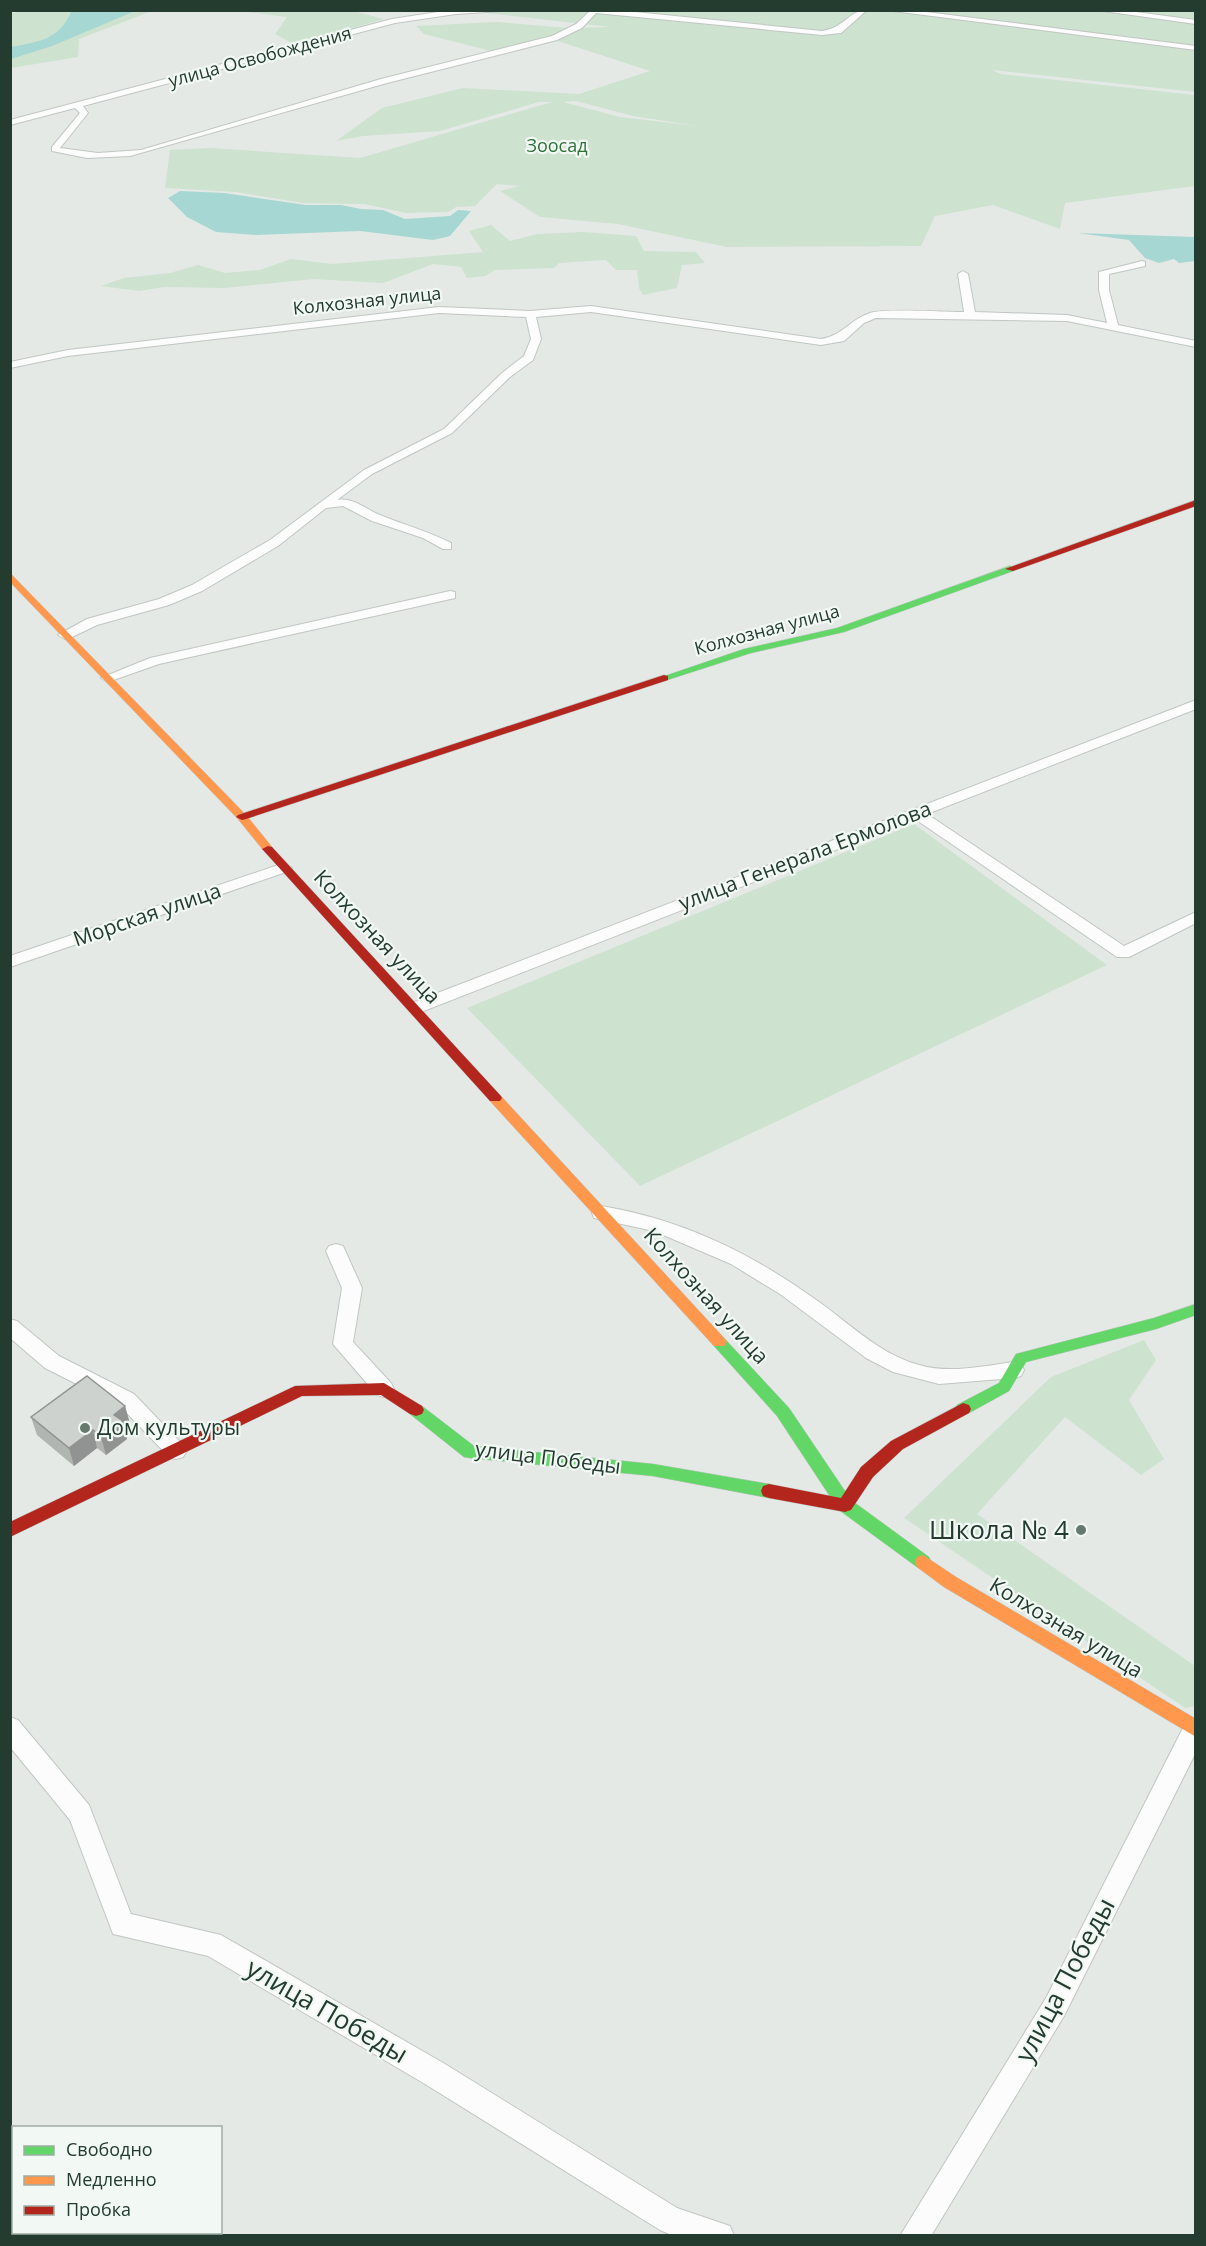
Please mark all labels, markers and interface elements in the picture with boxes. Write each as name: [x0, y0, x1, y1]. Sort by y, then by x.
street label: улица Освобождения: [166, 20, 354, 92]
park label: Зоосад: [526, 133, 588, 157]
street label: Колхозная улица: [291, 280, 442, 320]
street label: Колхозная улица: [692, 598, 842, 660]
street label: улица Генерала Ермолова: [674, 794, 935, 916]
street label: Колхозная улица: [308, 863, 447, 1009]
street label: Морская улица: [69, 876, 224, 952]
street label: Колхозная улица: [638, 1221, 775, 1369]
place label: Дом культуры: [97, 1413, 240, 1441]
marker: Дом культуры: [78, 1421, 92, 1435]
street label: улица Победы: [474, 1434, 623, 1480]
place label: Школа № 4: [929, 1511, 1069, 1547]
marker: Школа № 4: [1074, 1523, 1088, 1537]
street label: Колхозная улица: [985, 1570, 1148, 1684]
street label: улица Победы: [1006, 1891, 1123, 2068]
street label: улица Победы: [240, 1949, 415, 2071]
legend: [12, 2126, 222, 2234]
text: Свободно: [66, 2137, 153, 2161]
text: Медленно: [66, 2167, 157, 2191]
text: Пробка: [66, 2197, 131, 2221]

